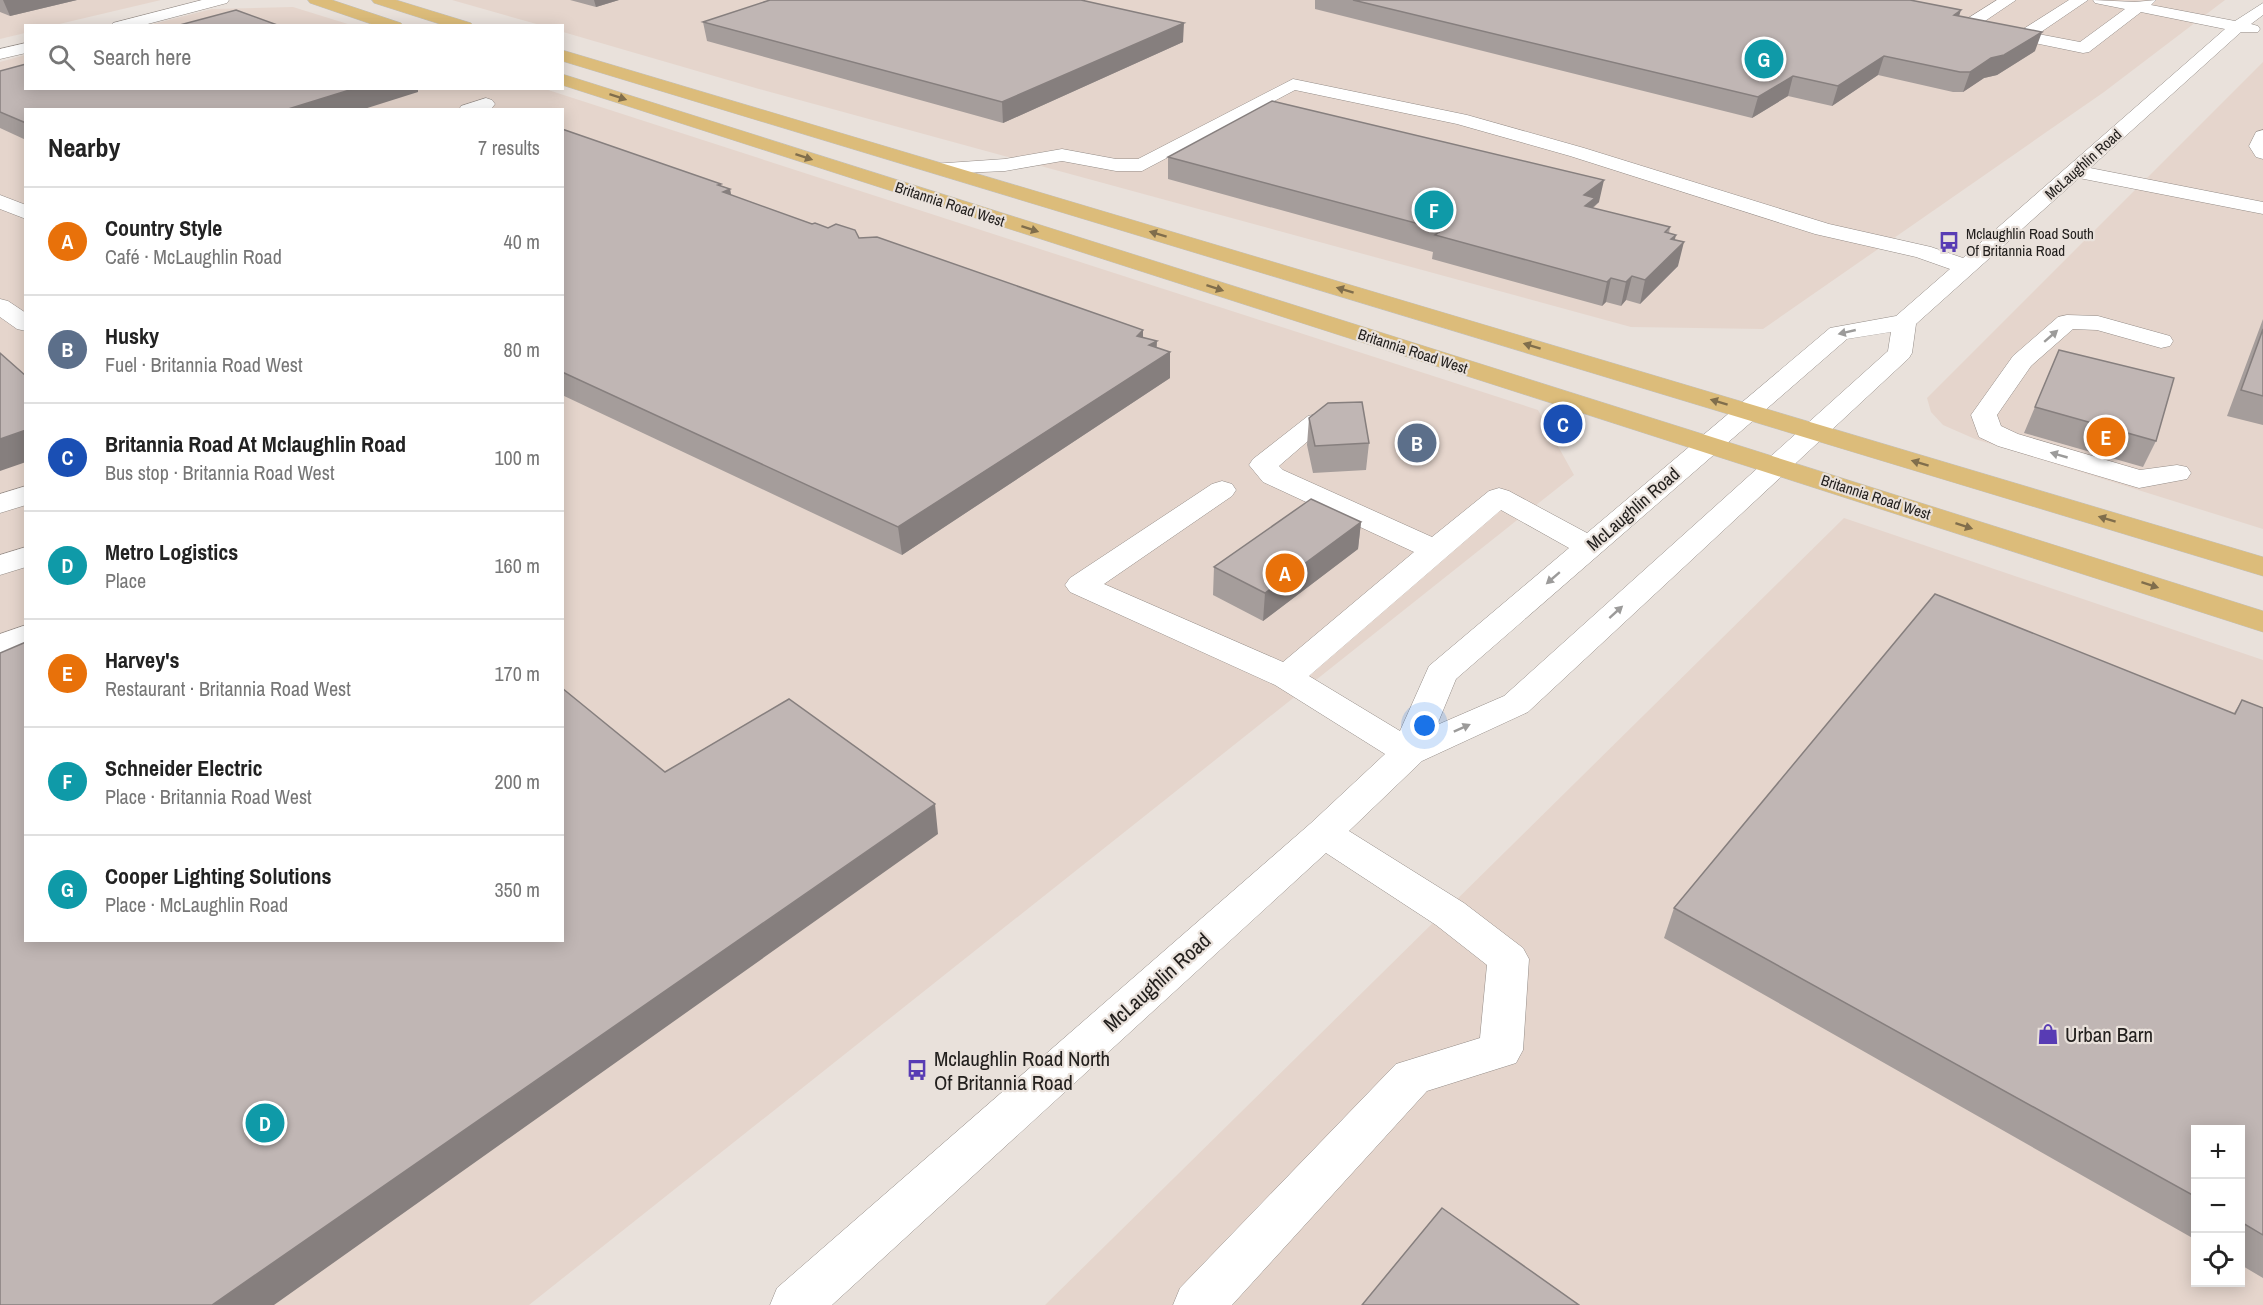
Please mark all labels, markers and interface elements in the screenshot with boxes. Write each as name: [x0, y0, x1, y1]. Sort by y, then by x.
search box: [24, 24, 564, 90]
pin: G: [1744, 36, 1784, 82]
icon: search: [45, 41, 78, 74]
text: Search here: [93, 42, 191, 72]
one-way arrow: [609, 93, 627, 103]
street label: McLaughlin Road: [2040, 124, 2126, 204]
text: Nearby: [48, 130, 120, 165]
text: 7 results: [478, 134, 540, 161]
one-way arrow: [795, 153, 813, 162]
street label: Britannia Road West: [893, 176, 1008, 232]
pin: F: [1414, 188, 1454, 232]
text: Country Style: [105, 213, 222, 243]
place label: Mclaughlin Road South Of Britannia Road: [1966, 223, 2094, 261]
one-way arrow: [1021, 225, 1039, 234]
text: A: [62, 228, 73, 255]
text: 40 m: [504, 228, 540, 255]
one-way arrow: [1149, 229, 1167, 238]
bus stop icon: Mclaughlin Road South Of Britannia Road: [1937, 230, 1961, 254]
text: Café · McLaughlin Road: [105, 243, 282, 270]
one-way arrow: [1206, 284, 1224, 293]
one-way arrow: [1336, 285, 1354, 294]
text: Husky: [105, 321, 159, 351]
street label: Britannia Road West: [1356, 323, 1471, 379]
one-way arrow: [1837, 328, 1856, 337]
one-way arrow: [2043, 330, 2058, 343]
text: B: [62, 336, 73, 363]
text: 80 m: [504, 336, 540, 363]
one-way arrow: [1523, 341, 1541, 350]
text: Fuel · Britannia Road West: [105, 351, 303, 378]
one-way arrow: [1710, 397, 1728, 406]
pin: C: [1544, 402, 1582, 446]
pin: E: [2086, 414, 2126, 460]
pin: B: [1398, 420, 1436, 466]
text: Britannia Road At Mclaughlin Road: [105, 429, 406, 459]
text: C: [62, 444, 73, 471]
text: 100 m: [494, 444, 540, 471]
one-way arrow: [2050, 450, 2068, 459]
one-way arrow: [1911, 458, 1929, 467]
text: Bus stop · Britannia Road West: [105, 459, 334, 486]
street label: McLaughlin Road: [1581, 462, 1685, 556]
street label: Britannia Road West: [1819, 469, 1934, 525]
one-way arrow: [2098, 514, 2116, 523]
one-way arrow: [1955, 521, 1973, 531]
text: Metro Logistics: [105, 537, 238, 567]
pin: A: [1266, 550, 1304, 596]
text: D: [62, 552, 73, 579]
text: 160 m: [494, 552, 540, 579]
text: Place: [105, 567, 146, 594]
one-way arrow: [1546, 571, 1561, 584]
one-way arrow: [2141, 581, 2159, 591]
one-way arrow: [1609, 606, 1623, 620]
text: Harvey's: [105, 645, 180, 675]
text: E: [62, 660, 73, 687]
text: 170 m: [494, 660, 540, 687]
text: Restaurant · Britannia Road West: [105, 675, 351, 702]
your location: [1410, 711, 1439, 740]
one-way arrow: [1454, 723, 1472, 733]
text: Schneider Electric: [105, 753, 262, 783]
text: F: [62, 768, 73, 795]
text: 200 m: [494, 768, 540, 795]
text: Place · Britannia Road West: [105, 783, 312, 810]
text: Cooper Lighting Solutions: [105, 861, 332, 891]
text: G: [61, 876, 74, 903]
text: 350 m: [494, 876, 540, 903]
text: Place · McLaughlin Road: [105, 891, 288, 918]
street label: McLaughlin Road: [1097, 926, 1217, 1038]
place label: Urban Barn: [2065, 1020, 2153, 1049]
shop icon: Urban Barn: [2036, 1022, 2060, 1046]
place label: Mclaughlin Road North Of Britannia Road: [934, 1044, 1110, 1097]
bus stop icon: Mclaughlin Road North Of Britannia Road: [905, 1058, 929, 1082]
pin: D: [246, 1100, 284, 1146]
map controls: [2191, 1125, 2245, 1287]
button: +: [2191, 1125, 2245, 1179]
button: −: [2191, 1179, 2245, 1233]
button: locate: [2191, 1233, 2245, 1287]

